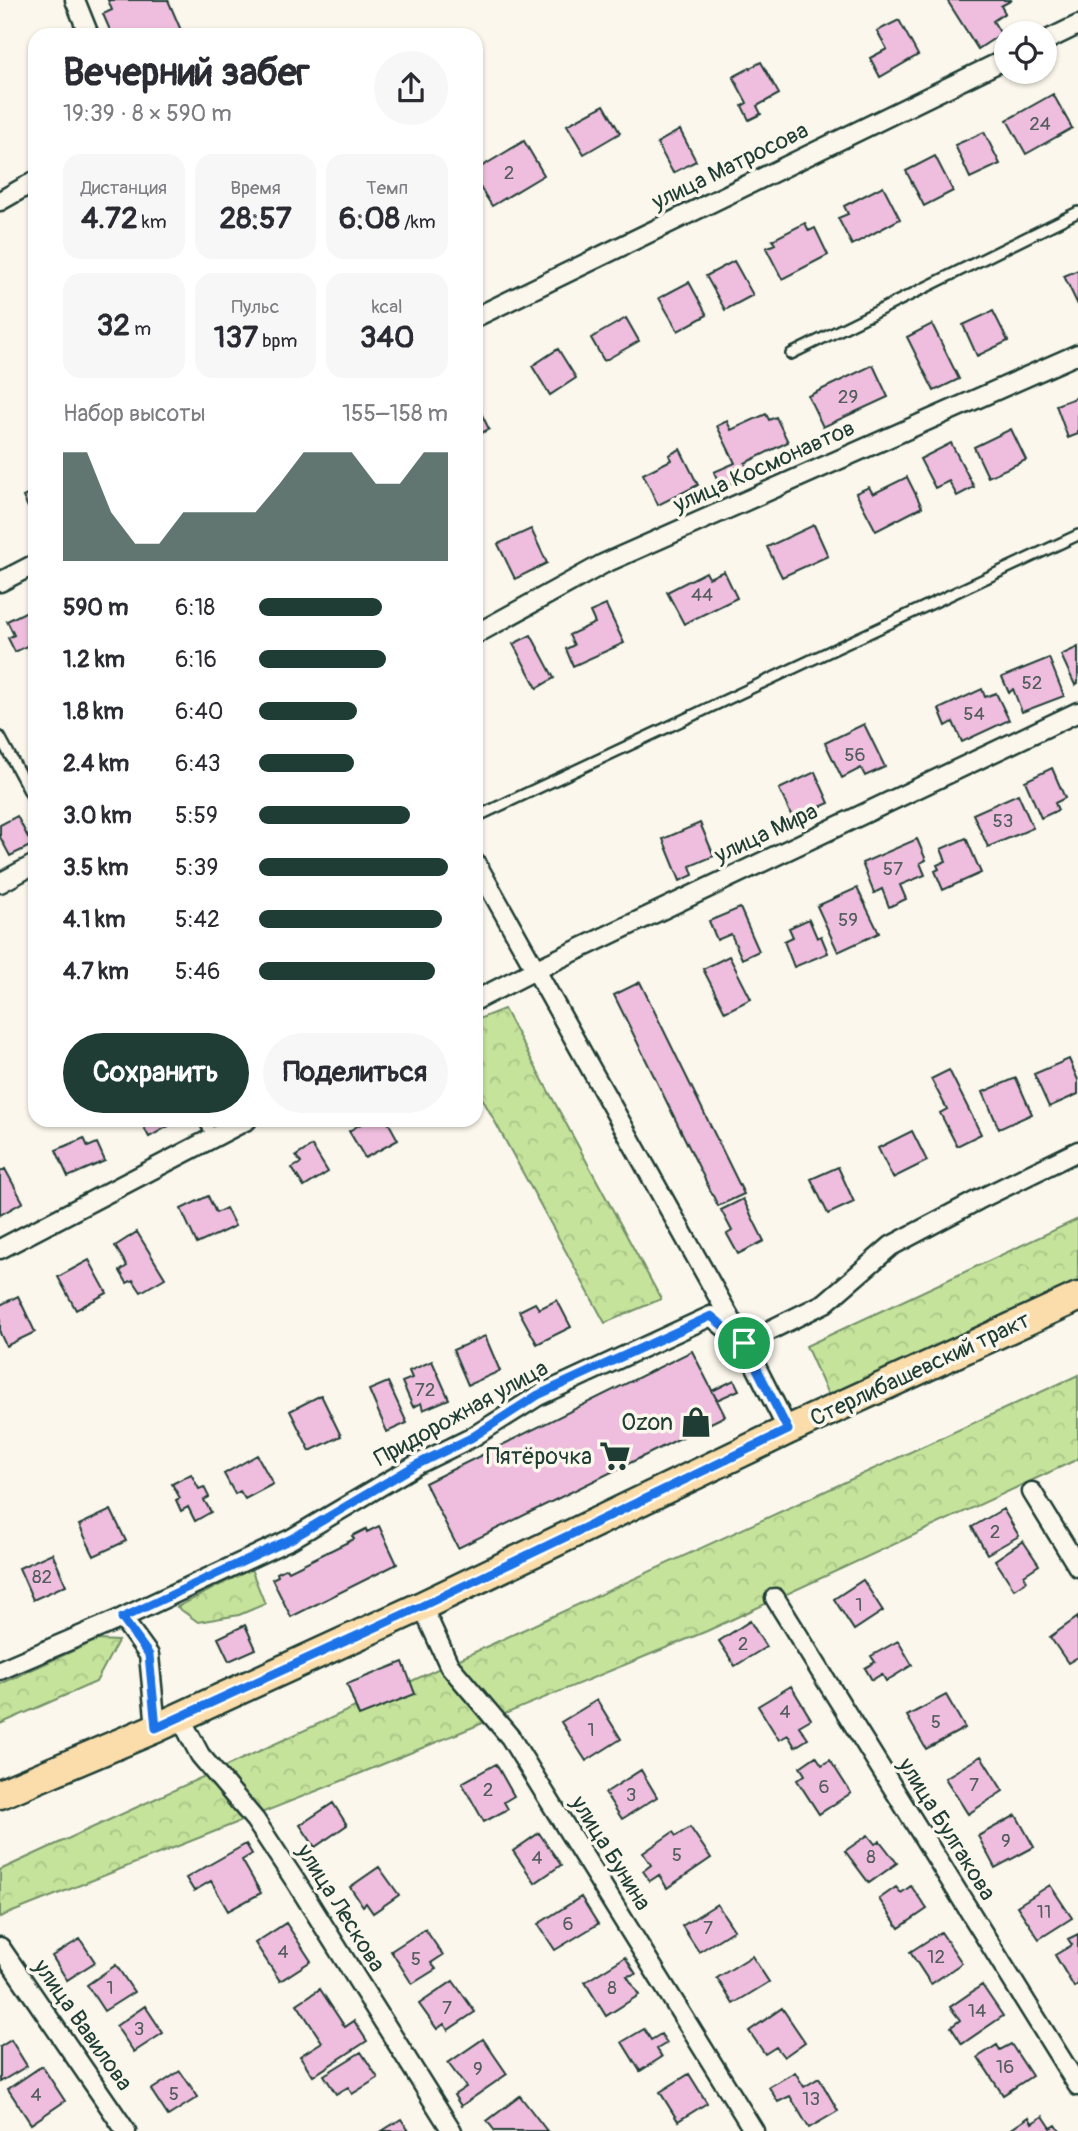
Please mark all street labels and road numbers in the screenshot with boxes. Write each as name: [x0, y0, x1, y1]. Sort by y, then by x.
street label: улица Матросова: [646, 116, 813, 217]
street label: улица Космонавтов: [668, 413, 859, 519]
street label: улица Мира: [709, 796, 822, 870]
street label: Стерлибашевский тракт: [805, 1305, 1035, 1433]
street label: Придорожная улица: [369, 1353, 553, 1473]
street label: улица Булгакова: [891, 1751, 1002, 1906]
street label: улица Бунина: [564, 1789, 658, 1916]
street label: улица Лескова: [290, 1838, 392, 1977]
street label: улица Вавилова: [26, 1953, 139, 2096]

